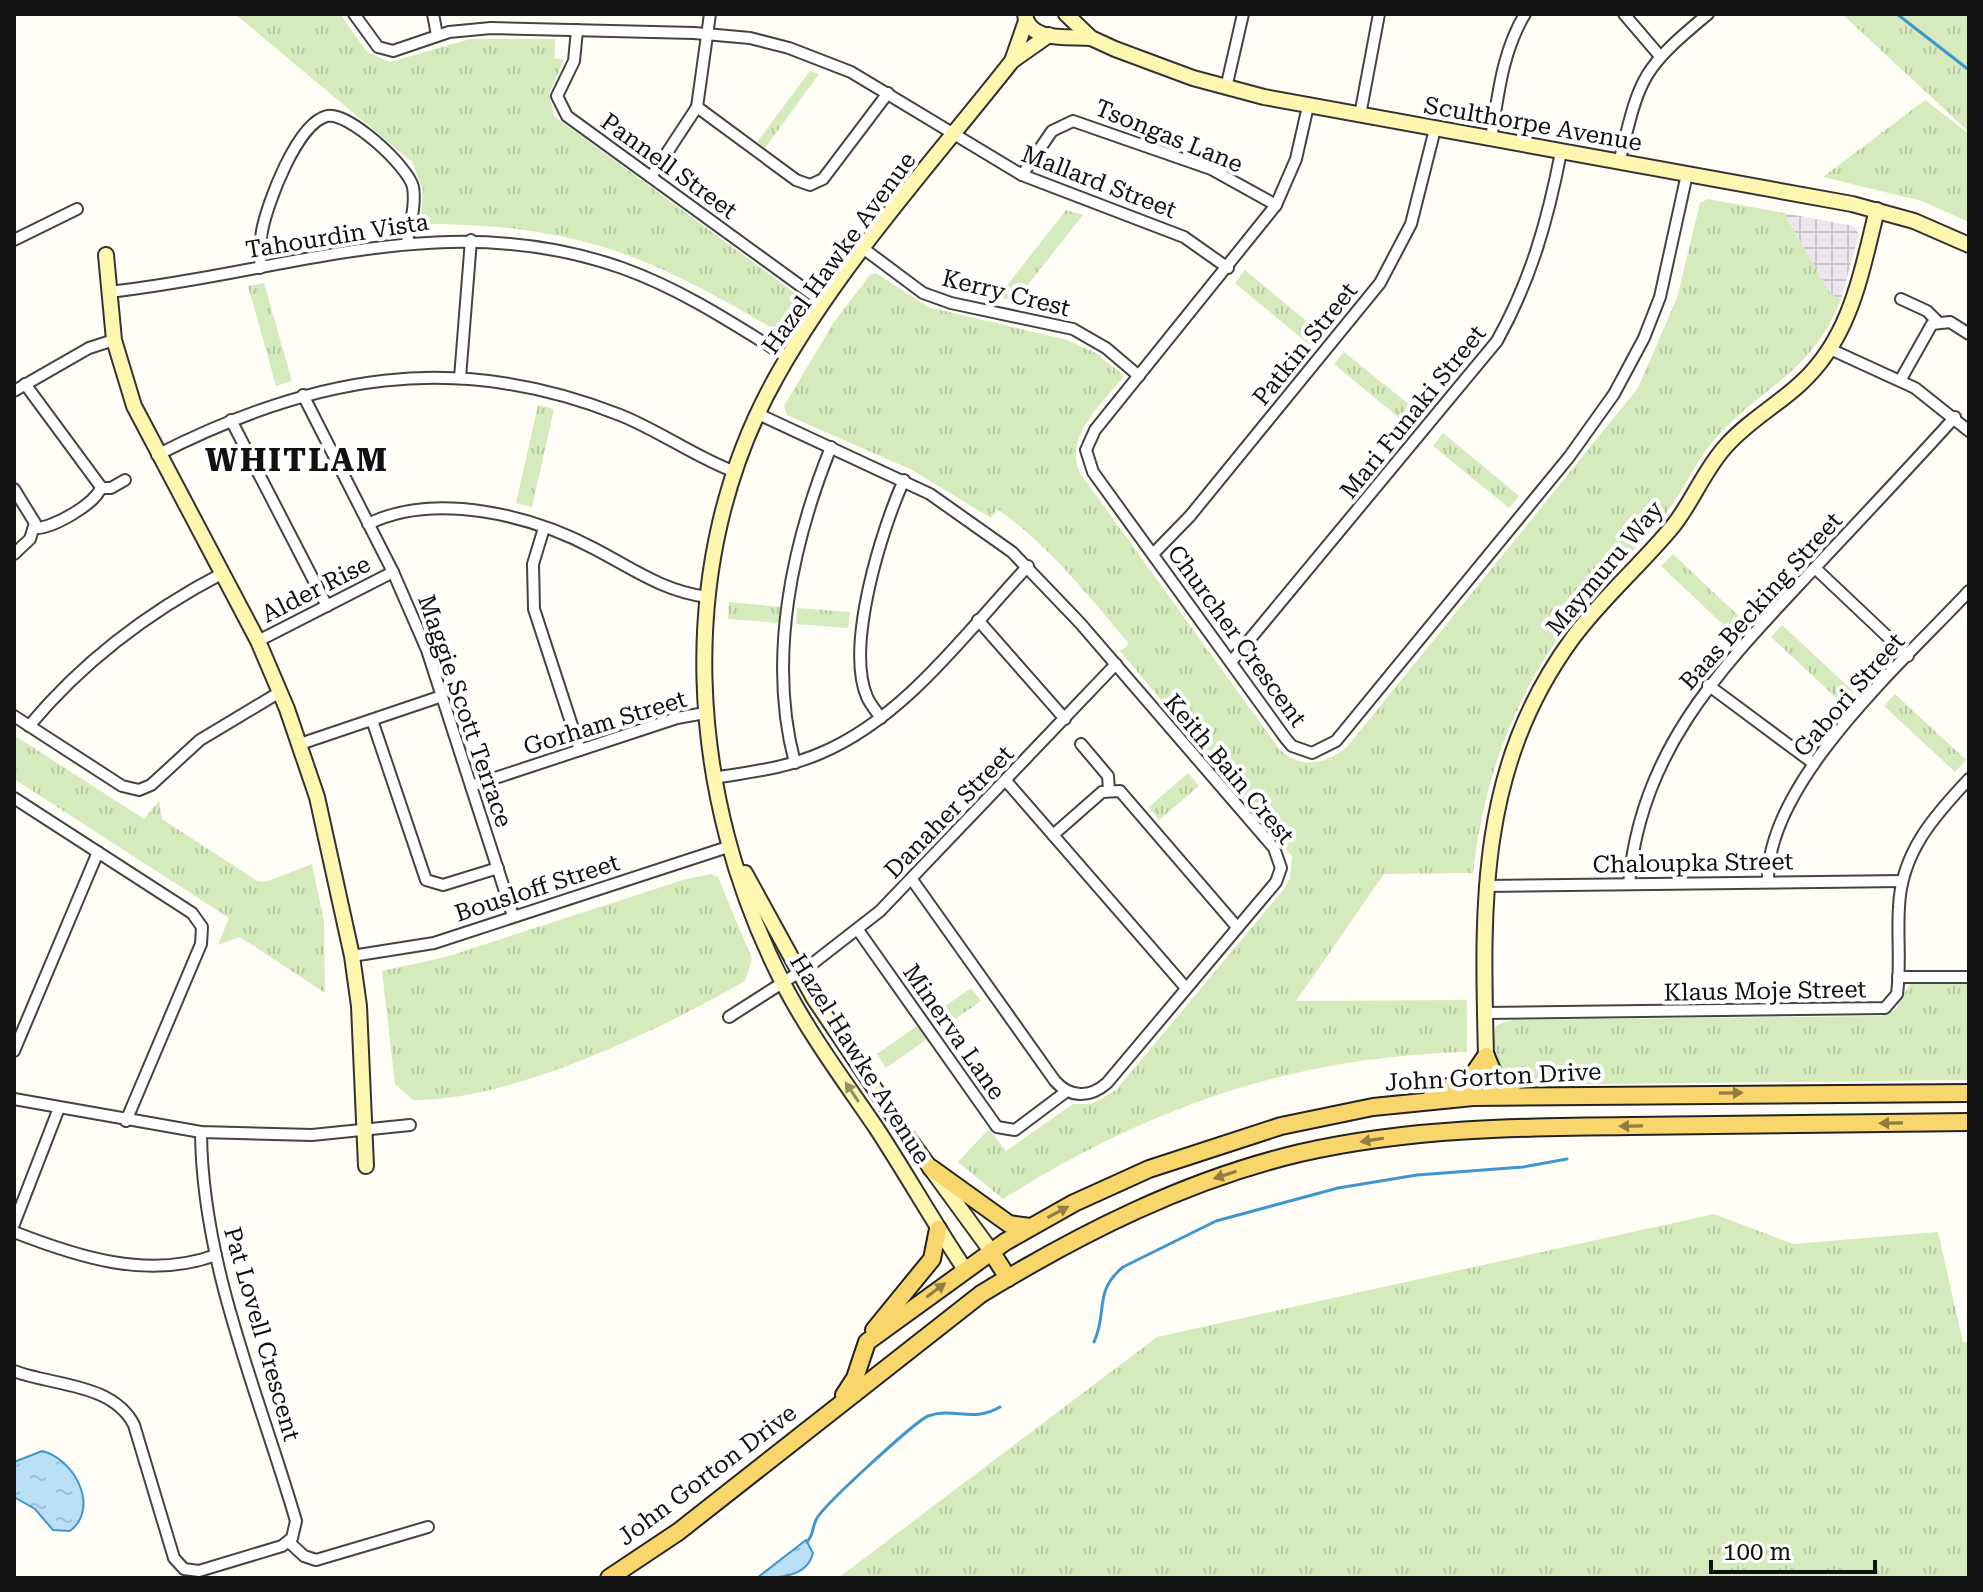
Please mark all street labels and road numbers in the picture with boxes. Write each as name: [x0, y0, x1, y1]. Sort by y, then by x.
street label: Sculthorpe Avenue: [1422, 91, 1644, 157]
street label: Tsongas Lane: [1091, 94, 1247, 178]
street label: Pannell Street: [595, 107, 743, 225]
street label: Mallard Street: [1018, 140, 1180, 224]
street label: Hazel Hawke Avenue: [756, 147, 922, 359]
street label: Tahourdin Vista: [244, 208, 430, 264]
street label: Kerry Crest: [939, 264, 1073, 322]
street label: Patkin Street: [1247, 277, 1363, 411]
street label: Mari Funaki Street: [1335, 320, 1492, 504]
street label: Maymuru Way: [1541, 495, 1670, 641]
street label: Baas Becking Street: [1674, 507, 1848, 695]
street label: Churcher Crescent: [1162, 540, 1312, 732]
street label: Alder Rise: [257, 550, 375, 628]
street label: Maggie Scott Terrace: [412, 591, 518, 831]
street label: Gabori Street: [1788, 627, 1910, 763]
street label: Gorham Street: [520, 685, 690, 761]
street label: Keith Bain Crest: [1158, 688, 1300, 850]
street label: Danaher Street: [879, 740, 1019, 884]
street label: Chaloupka Street: [1592, 847, 1794, 879]
street label: Bousloff Street: [451, 848, 623, 928]
street label: Hazel Hawke Avenue: [784, 949, 936, 1169]
street label: Minerva Lane: [897, 959, 1011, 1105]
street label: Klaus Moje Street: [1663, 975, 1867, 1007]
street label: John Gorton Drive: [1384, 1057, 1602, 1097]
street label: Pat Lovell Crescent: [218, 1224, 306, 1444]
street label: John Gorton Drive: [612, 1399, 802, 1551]

